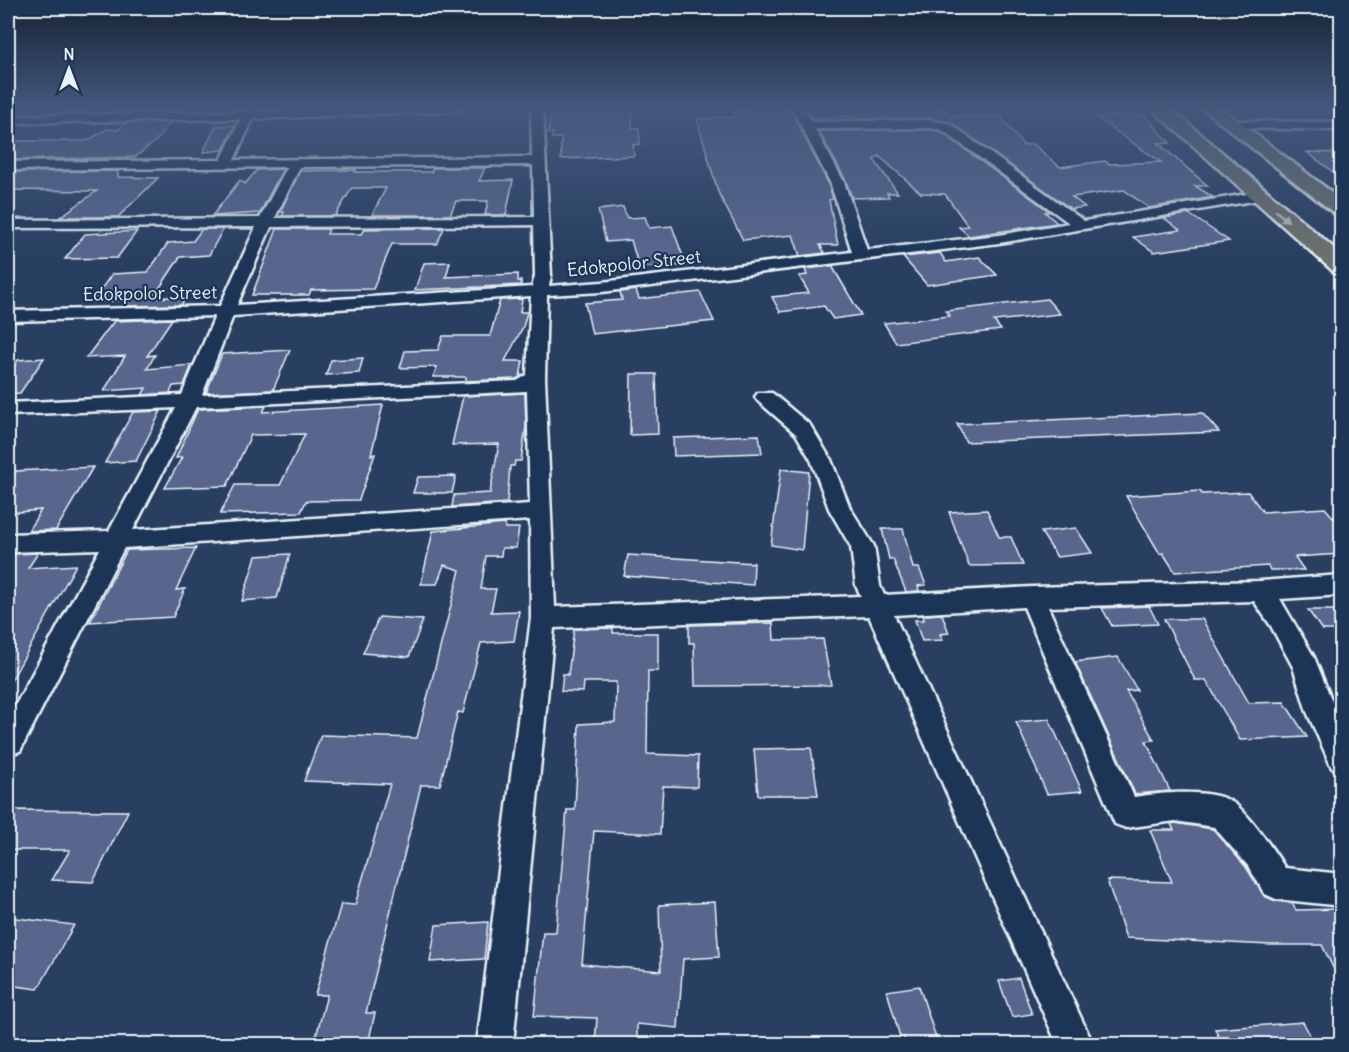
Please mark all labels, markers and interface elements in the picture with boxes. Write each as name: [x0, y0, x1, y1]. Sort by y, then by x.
north arrow: [39, 39, 99, 99]
text: N: [63, 44, 75, 64]
one-way arrow: [1274, 209, 1289, 222]
street label: Edokpolor Street: [566, 245, 702, 281]
street label: Edokpolor Street: [83, 280, 217, 306]

